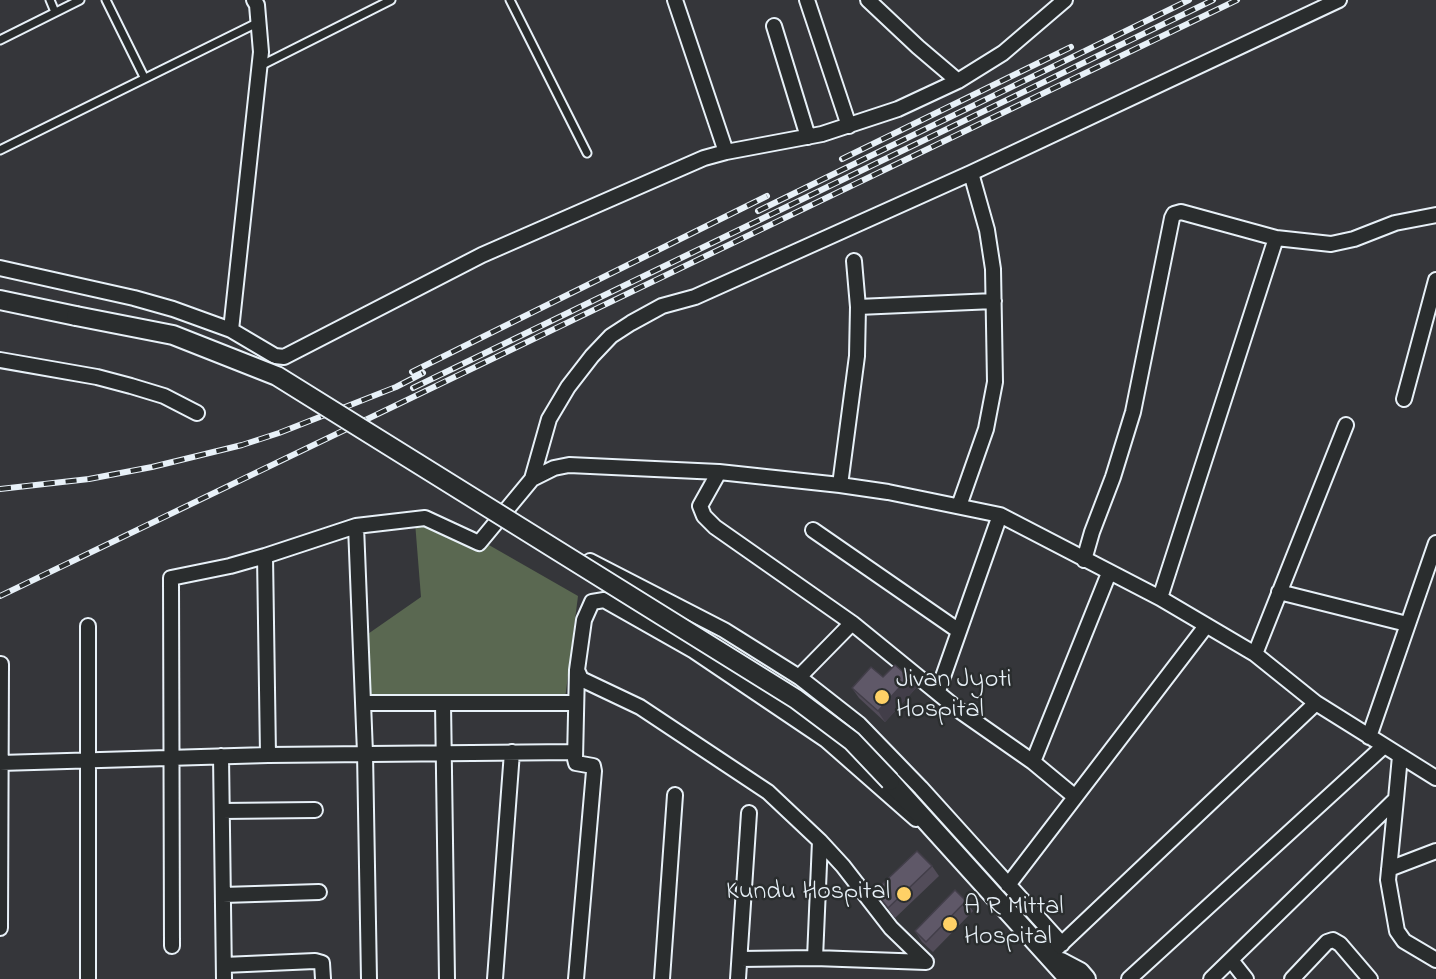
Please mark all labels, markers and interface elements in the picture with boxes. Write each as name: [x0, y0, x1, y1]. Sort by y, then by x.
place label: Jivan Jyoti Hospital: [896, 666, 1012, 728]
marker: Jivan Jyoti Hospital: [873, 688, 891, 706]
place label: Kundu Hospital: [726, 878, 890, 910]
marker: Kundu Hospital: [895, 885, 913, 903]
place label: A R Mittal Hospital: [964, 893, 1064, 954]
marker: A R Mittal Hospital: [941, 915, 959, 933]

